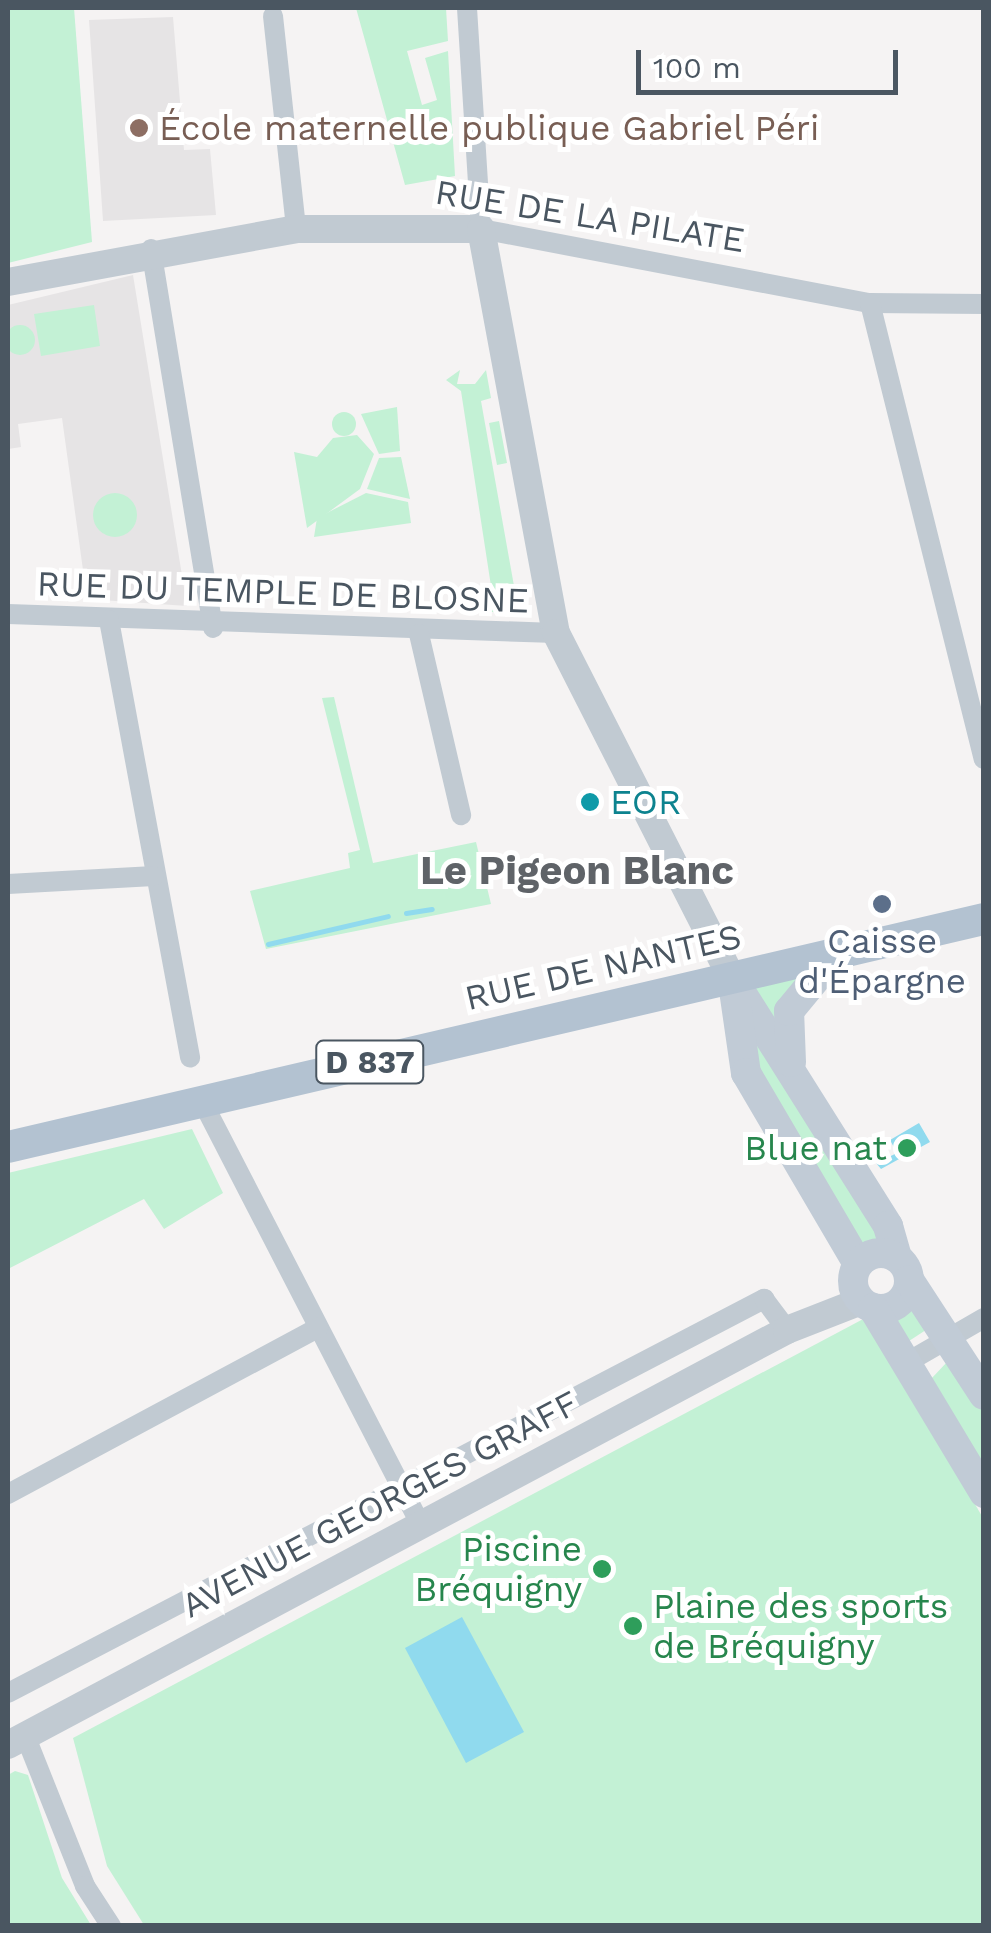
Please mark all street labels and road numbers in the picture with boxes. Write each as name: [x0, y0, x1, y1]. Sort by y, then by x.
street label: RUE DE LA PILATE: [432, 171, 748, 261]
street label: RUE DU TEMPLE DE BLOSNE: [36, 562, 530, 622]
street label: RUE DE NANTES: [461, 915, 745, 1019]
road number: D 837: [315, 1035, 425, 1089]
street label: AVENUE GEORGES GRAFF: [174, 1381, 586, 1627]

